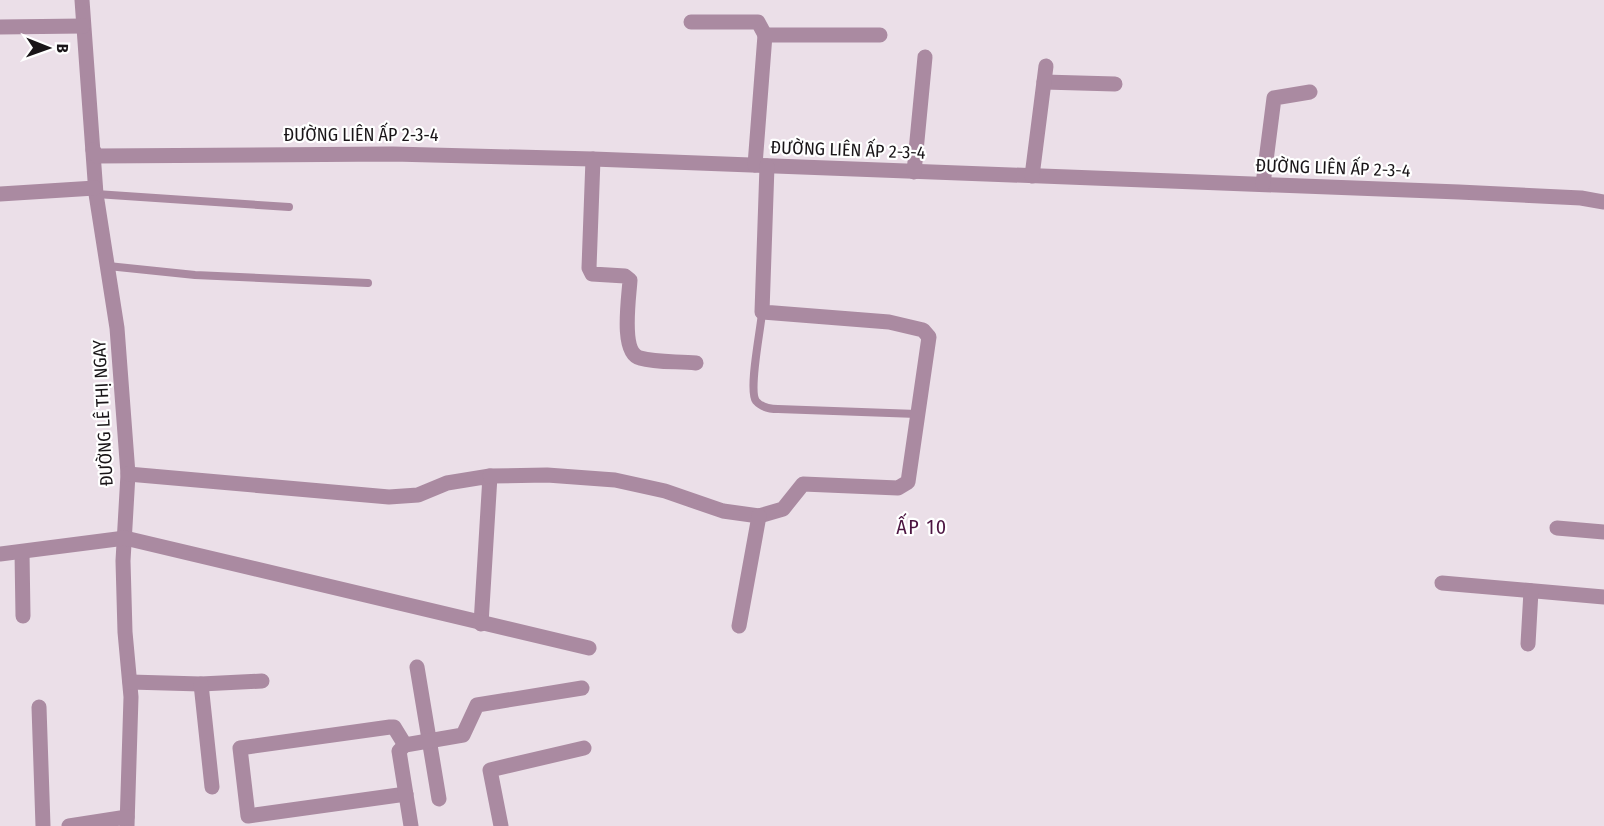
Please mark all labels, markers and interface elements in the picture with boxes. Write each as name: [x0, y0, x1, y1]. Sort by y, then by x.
north arrow: [18, 18, 78, 78]
text: B: [53, 44, 72, 53]
street label: ĐƯỜNG LIÊN ẤP 2-3-4: [283, 122, 439, 146]
street label: ĐƯỜNG LIÊN ẤP 2-3-4: [770, 134, 926, 164]
street label: ĐƯỜNG LIÊN ẤP 2-3-4: [1255, 152, 1411, 182]
street label: ĐƯỜNG LÊ THỊ NGAY: [88, 339, 118, 487]
district label: ẤP 10: [896, 513, 948, 539]

